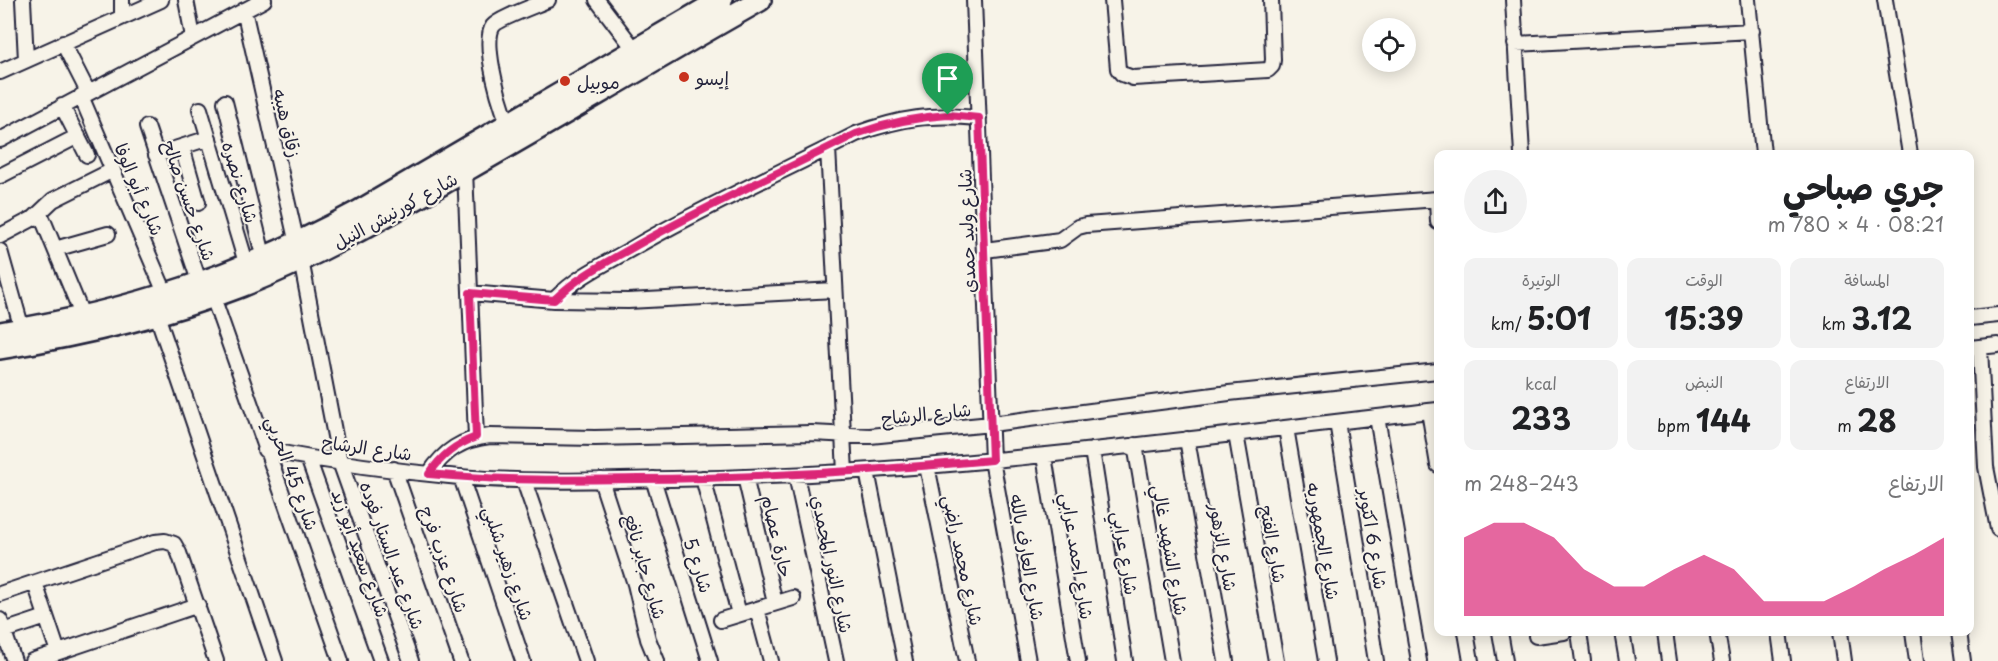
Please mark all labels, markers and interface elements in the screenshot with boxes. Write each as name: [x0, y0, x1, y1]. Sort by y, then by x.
map controls: [1362, 18, 1416, 72]
button: locate: [1362, 18, 1416, 72]
pin: [922, 53, 973, 115]
icon: arrive: [931, 62, 964, 95]
place label: إيسو: [694, 64, 729, 91]
place label: موبيل: [577, 68, 620, 95]
marker: إيسو: [677, 70, 691, 84]
marker: موبيل: [558, 74, 572, 88]
street label: زقاق هيبه: [267, 86, 309, 160]
street label: شارع حسن صالح: [157, 136, 223, 264]
street label: شارع أبو الوفا: [108, 138, 172, 240]
street label: شارع نصره: [216, 138, 266, 226]
text: جري صباحي: [1783, 161, 1944, 211]
street label: شارع كورنيش النيل: [328, 165, 462, 255]
street label: شارع وليد حمدى: [950, 168, 982, 294]
button: share: [1464, 170, 1527, 233]
text: 08:21 · 4 × 780 m: [1767, 209, 1944, 239]
text: الوتيرة: [1522, 267, 1560, 291]
text: الوقت: [1685, 267, 1723, 291]
text: المسافة: [1844, 267, 1890, 291]
text: 5:01: [1527, 295, 1591, 340]
text: 15:39: [1664, 295, 1744, 340]
text: 3.12: [1851, 295, 1912, 340]
text: /km: [1491, 311, 1527, 335]
text: km: [1822, 311, 1851, 335]
text: النبض: [1685, 369, 1723, 393]
text: الارتفاع: [1845, 369, 1889, 393]
text: kcal: [1525, 371, 1557, 395]
street label: شارع الرشاح: [879, 395, 973, 431]
text: 233: [1511, 395, 1571, 440]
text: 144: [1696, 397, 1751, 442]
text: 28: [1857, 397, 1897, 442]
street label: شارع 45 الحربي: [256, 412, 326, 535]
text: bpm: [1657, 413, 1696, 437]
text: m: [1837, 413, 1857, 437]
street label: شارع الرشاح: [320, 427, 414, 467]
text: 243–248 m: [1464, 468, 1579, 498]
text: الارتفاع: [1888, 468, 1944, 498]
street label: شارع عبد الستار فوده: [354, 477, 432, 633]
street label: شارع الجمهوريه: [1300, 480, 1348, 602]
street label: شارع الشهيد غالي: [1142, 482, 1196, 618]
street label: شارع سعيد أبو زيد: [325, 485, 397, 621]
street label: شارع 6 اكتوبر: [1352, 485, 1395, 591]
street label: شارع احمد عرابي: [1051, 491, 1101, 622]
street label: حارة عصام: [753, 492, 801, 580]
street label: شارع محمد راضي: [933, 492, 991, 629]
street label: شارع العارف بالله: [1004, 492, 1052, 622]
street label: شارع النور المحمدي: [804, 493, 861, 636]
street label: شارع الزهور: [1203, 500, 1245, 593]
street label: شارع عزب فرج: [414, 502, 476, 616]
street label: شارع زهير شلبي: [473, 502, 541, 625]
street label: شارع الفتح: [1254, 503, 1294, 585]
street label: شارع عرابي: [1102, 509, 1146, 597]
street label: شارع جابر نافع: [617, 510, 674, 622]
street label: شارع 5: [677, 534, 721, 596]

